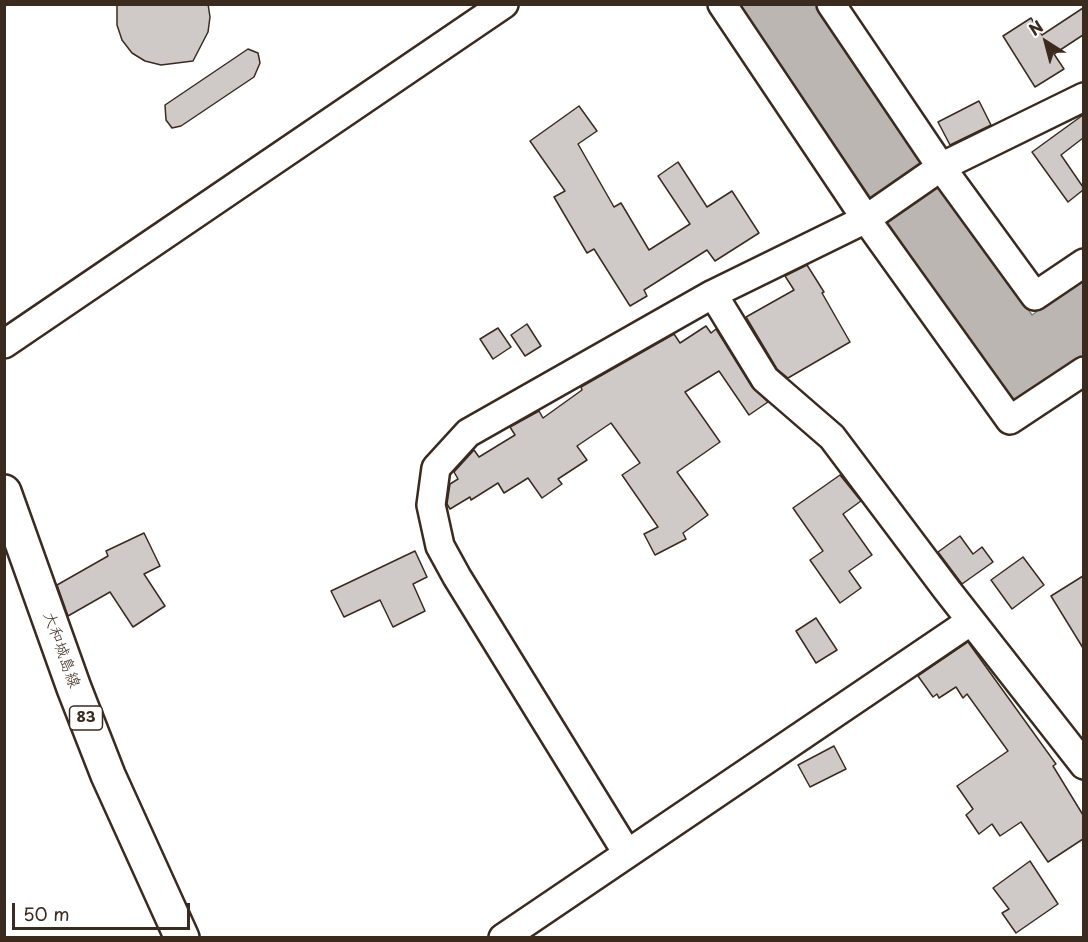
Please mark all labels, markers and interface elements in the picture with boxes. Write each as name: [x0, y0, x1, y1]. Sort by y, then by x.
north arrow: [1016, 12, 1076, 72]
text: N: [1023, 14, 1048, 41]
street label: 大和城島線: [38, 609, 84, 691]
road number: 83: [70, 706, 103, 730]
scale bar: [15, 891, 194, 929]
text: 50 m: [23, 900, 70, 927]

